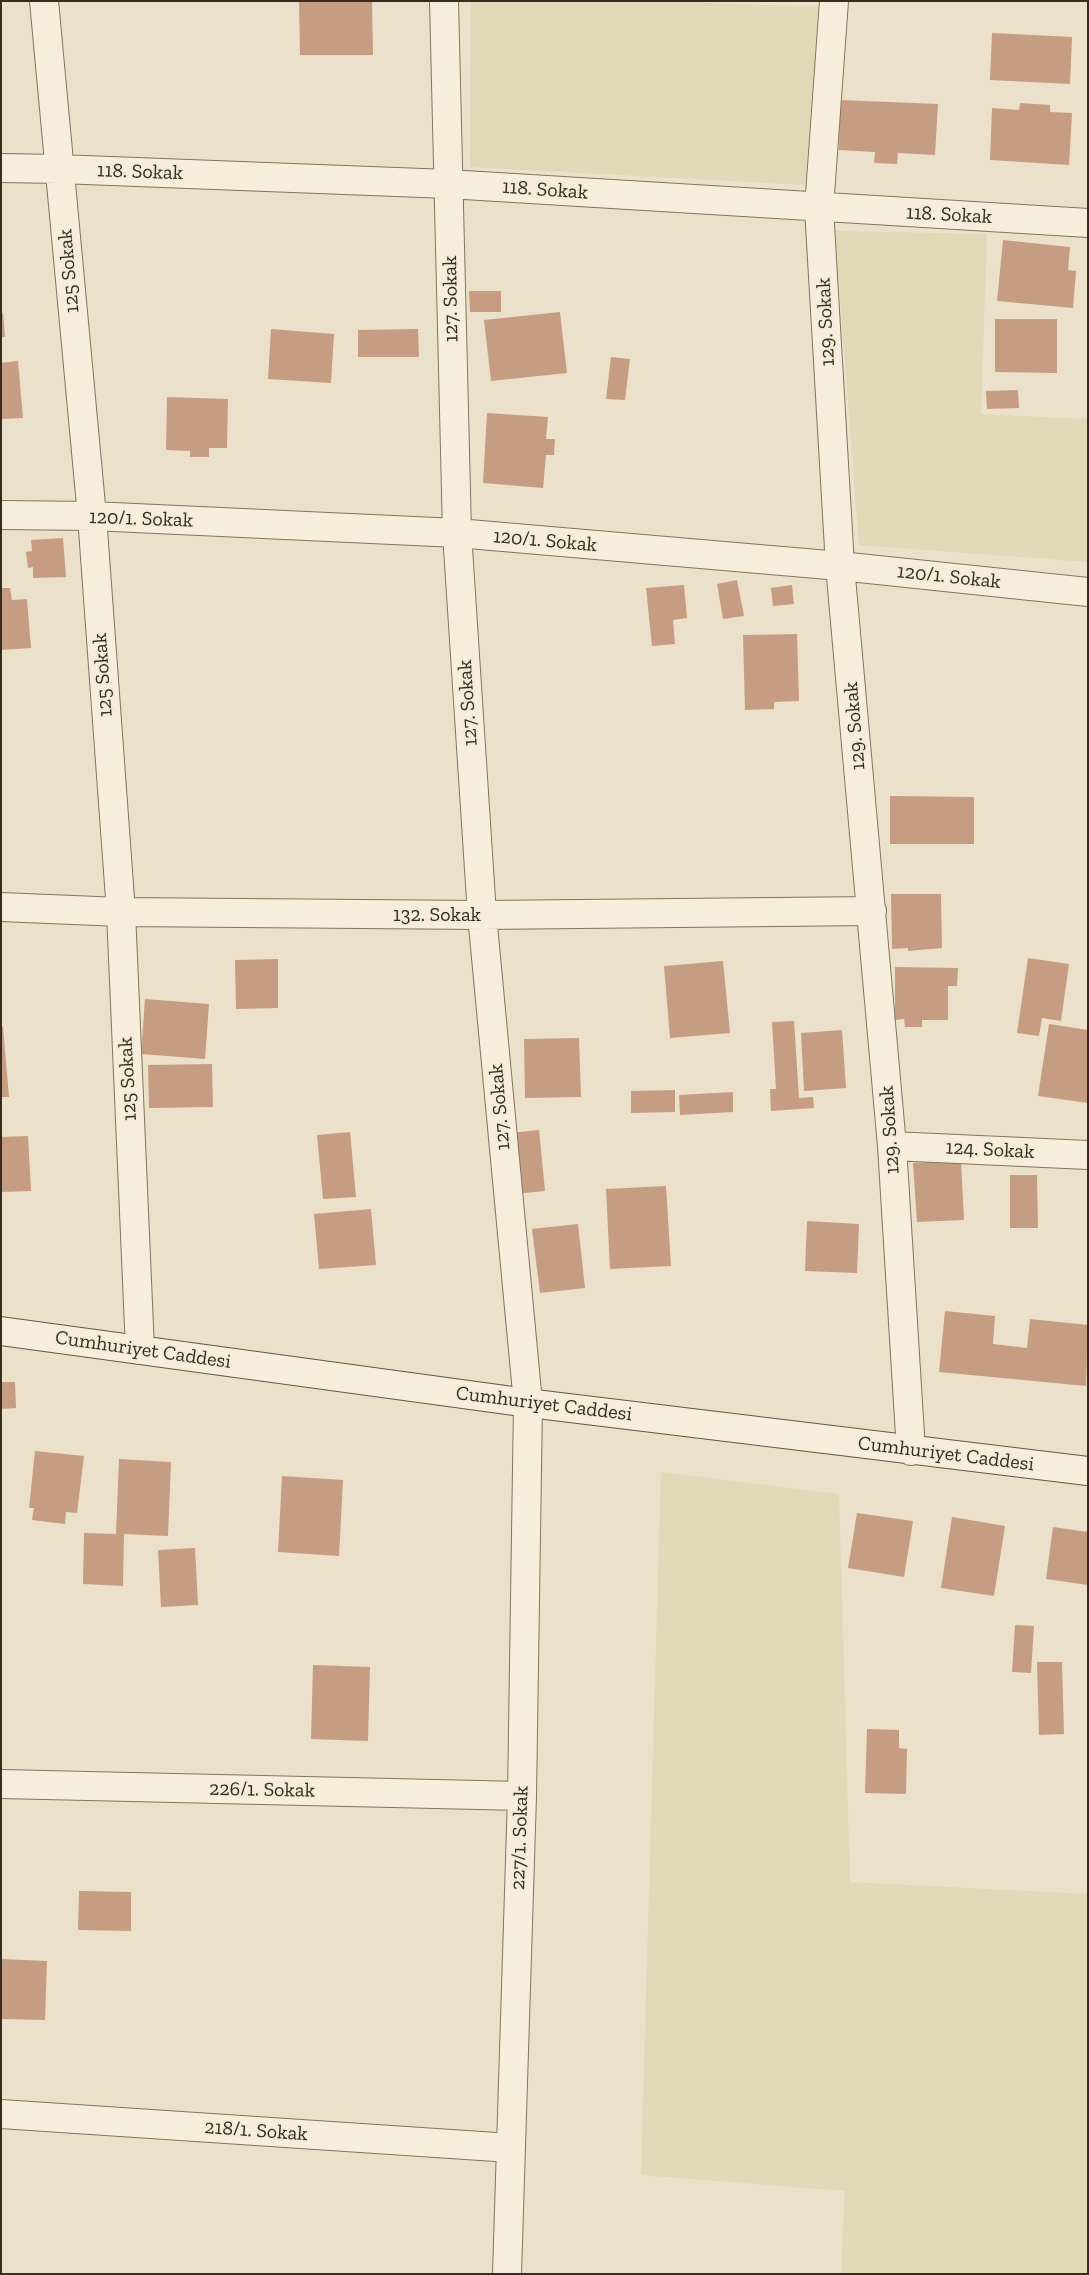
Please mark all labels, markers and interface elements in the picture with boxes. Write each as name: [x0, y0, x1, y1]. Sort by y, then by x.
street label: 118. Sokak: [97, 159, 183, 185]
street label: 118. Sokak: [501, 175, 589, 205]
street label: 118. Sokak: [905, 201, 993, 229]
street label: 125 Sokak: [53, 228, 85, 314]
street label: 127. Sokak: [438, 255, 464, 343]
street label: 129. Sokak: [812, 277, 840, 367]
street label: 120/1. Sokak: [89, 505, 193, 533]
street label: 120/1. Sokak: [492, 525, 598, 557]
street label: 120/1. Sokak: [896, 560, 1002, 594]
street label: 125 Sokak: [88, 632, 118, 718]
street label: 127. Sokak: [453, 659, 483, 747]
street label: 129. Sokak: [839, 681, 871, 771]
street label: 132. Sokak: [393, 903, 481, 927]
street label: 125 Sokak: [114, 1036, 142, 1122]
street label: 127. Sokak: [484, 1063, 516, 1151]
street label: 129. Sokak: [875, 1085, 905, 1175]
street label: 124. Sokak: [945, 1136, 1035, 1164]
street label: Cumhuriyet Caddesi: [54, 1326, 232, 1374]
street label: Cumhuriyet Caddesi: [455, 1381, 633, 1427]
street label: Cumhuriyet Caddesi: [857, 1431, 1035, 1477]
street label: 226/1. Sokak: [209, 1777, 315, 1803]
street label: 227/1. Sokak: [506, 1786, 534, 1890]
street label: 218/1. Sokak: [204, 2115, 308, 2147]

